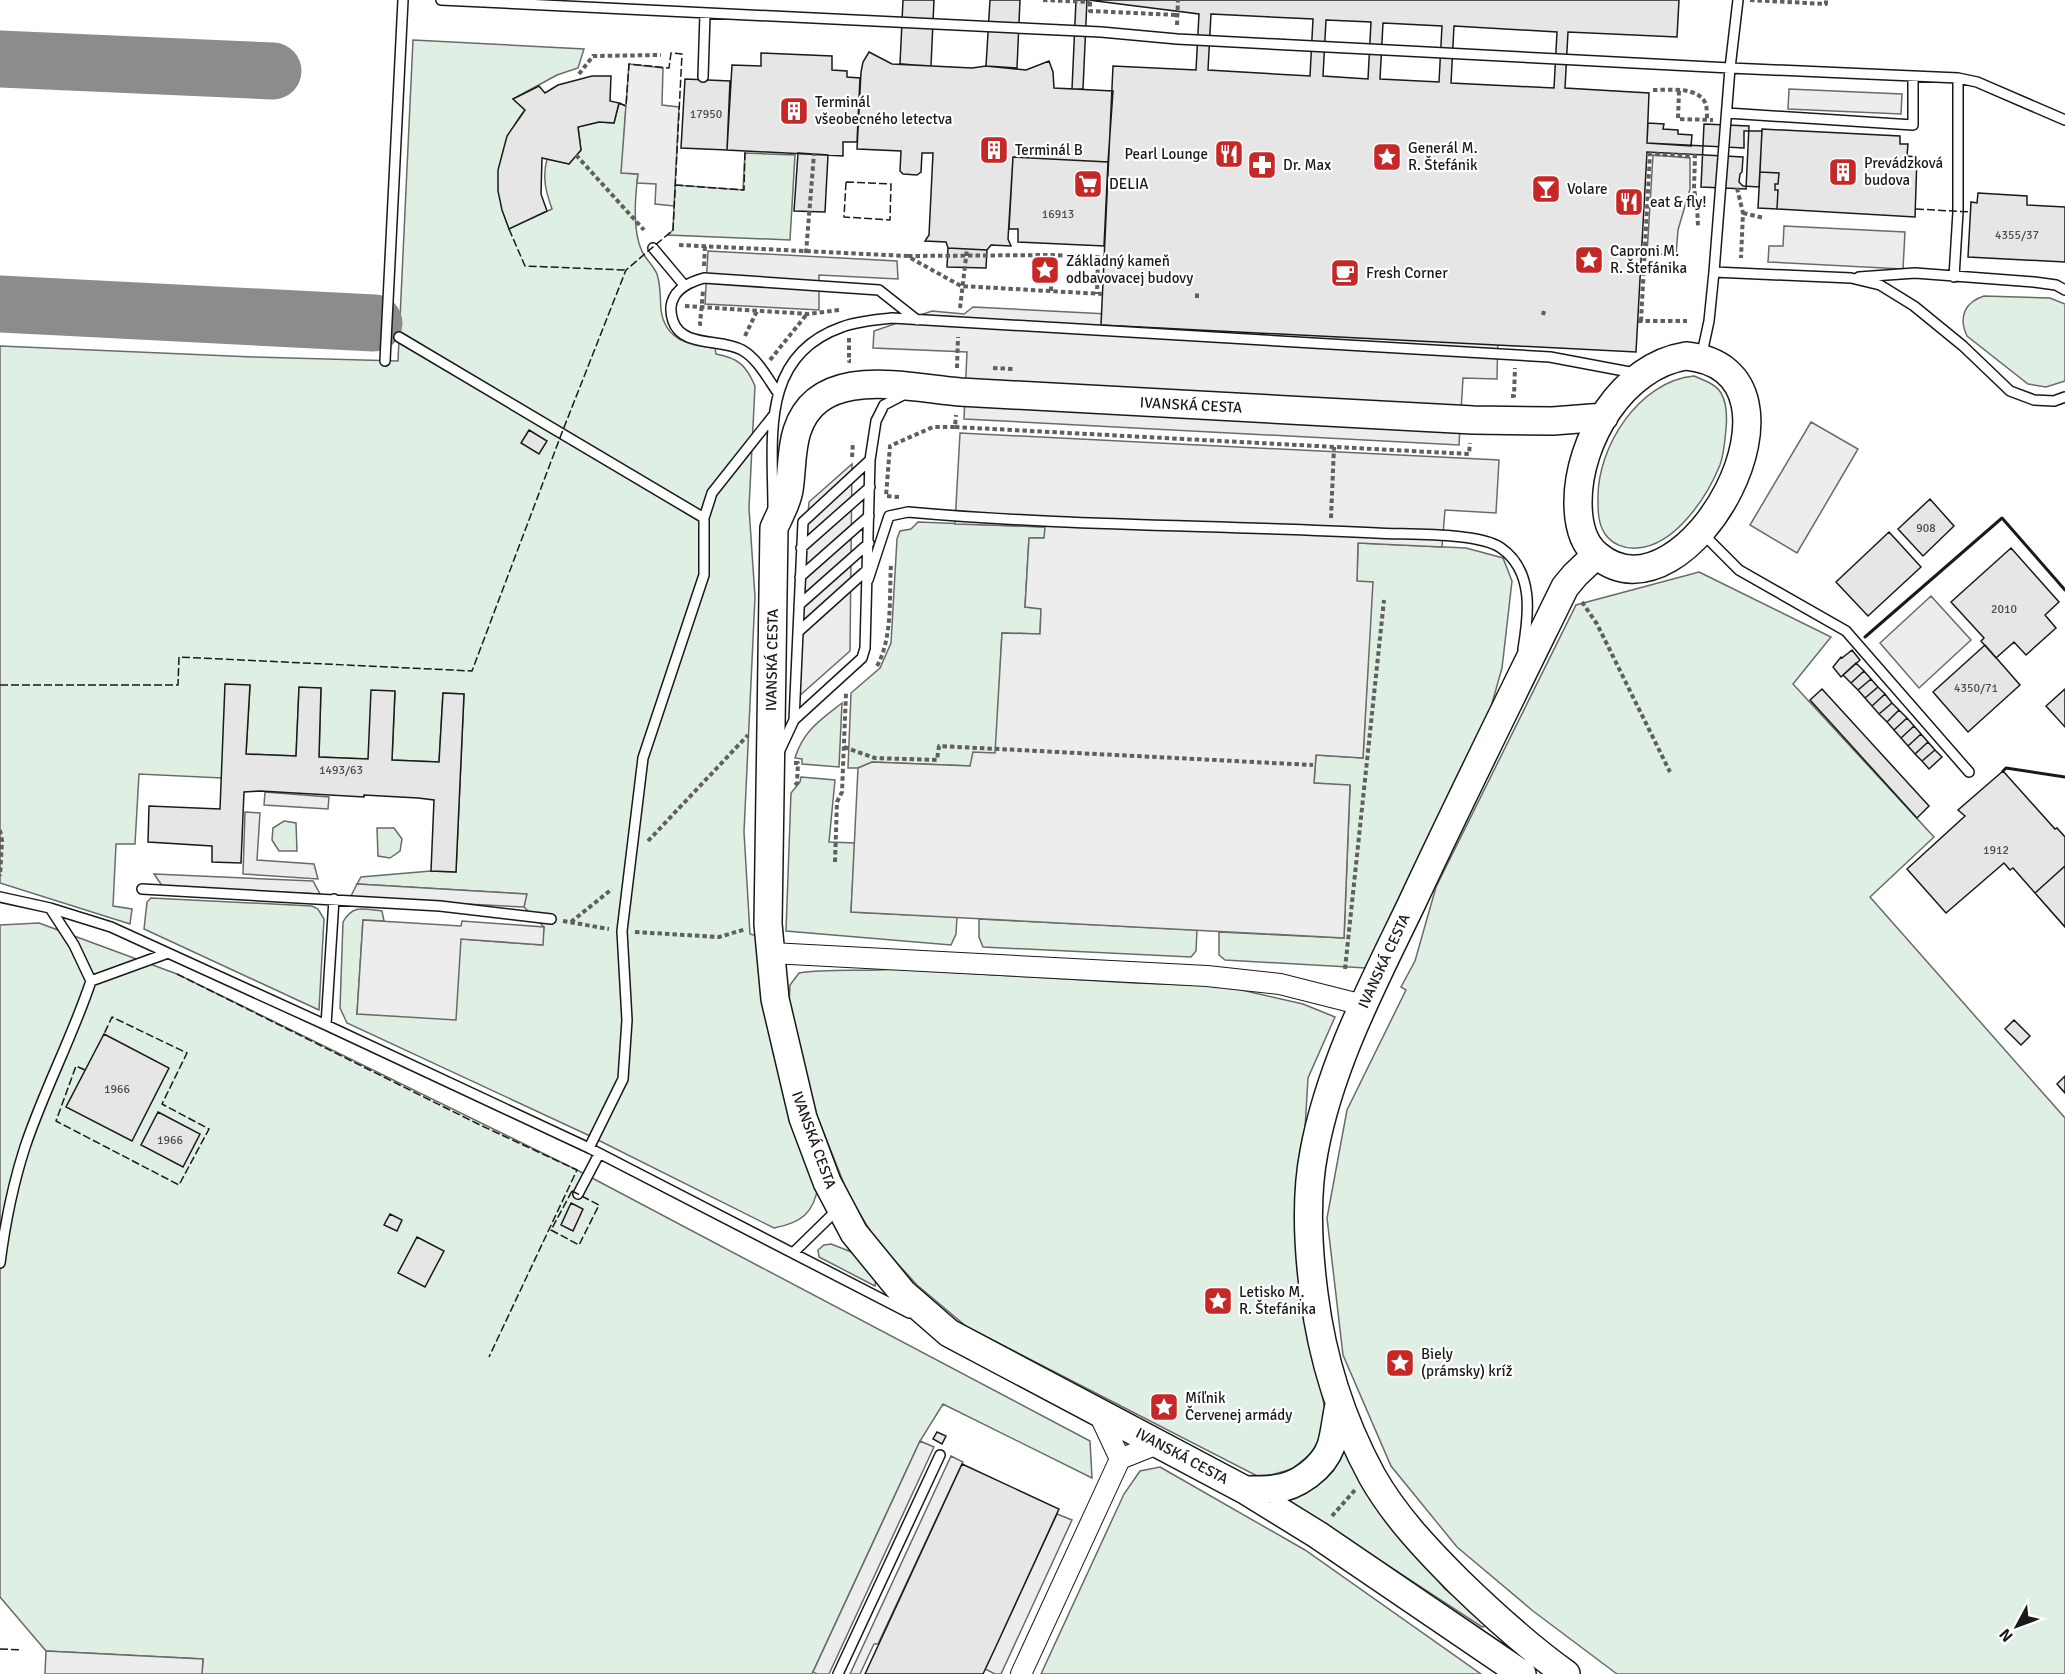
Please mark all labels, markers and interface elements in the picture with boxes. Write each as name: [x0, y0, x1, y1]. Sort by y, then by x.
place label: Terminál všeobecného letectva: [815, 93, 952, 128]
building icon: Terminál všeobecného letectva: [778, 95, 810, 127]
house number: 17950: [690, 107, 722, 122]
building icon: Terminál B: [978, 134, 1010, 166]
restaurant icon: Pearl Lounge: [1213, 138, 1245, 170]
place label: Generál M. R. Štefánik: [1408, 139, 1478, 174]
place label: Terminál B: [1015, 141, 1083, 159]
place icon: Generál M. R. Štefánik: [1371, 141, 1403, 173]
place label: Pearl Lounge: [1125, 145, 1208, 163]
pharmacy icon: Dr. Max: [1246, 149, 1278, 181]
place label: Prevádzková budova: [1864, 154, 1943, 189]
place label: Dr. Max: [1283, 156, 1331, 174]
building icon: Prevádzková budova: [1827, 156, 1859, 188]
supermarket icon: DELIA: [1072, 168, 1104, 200]
bar icon: Volare: [1530, 173, 1562, 205]
place label: DELIA: [1109, 175, 1148, 193]
place label: Volare: [1567, 180, 1607, 198]
restaurant icon: eat & fly!: [1613, 186, 1645, 218]
place label: eat & fly!: [1650, 193, 1707, 211]
house number: 16913: [1042, 207, 1074, 222]
house number: 4355/37: [1995, 228, 2039, 243]
place label: Caproni M. R. Štefánika: [1610, 242, 1687, 277]
place icon: Caproni M. R. Štefánika: [1573, 244, 1605, 276]
place label: Základný kameň odbavovacej budovy: [1066, 252, 1193, 287]
place icon: Základný kameň odbavovacej budovy: [1029, 254, 1061, 286]
cafe icon: Fresh Corner: [1329, 257, 1361, 289]
place label: Fresh Corner: [1366, 264, 1448, 282]
street label: IVANSKÁ CESTA: [1139, 392, 1243, 417]
house number: 908: [1916, 521, 1936, 536]
house number: 2010: [1991, 602, 2017, 617]
street label: IVANSKÁ CESTA: [761, 609, 782, 711]
house number: 4350/71: [1954, 681, 1998, 696]
house number: 1493/63: [319, 763, 363, 778]
house number: 1912: [1983, 843, 2009, 858]
street label: IVANSKÁ CESTA: [1353, 910, 1414, 1011]
house number: 1966: [104, 1082, 130, 1097]
street label: IVANSKÁ CESTA: [788, 1088, 841, 1191]
house number: 1966: [157, 1133, 183, 1148]
place label: Letisko M. R. Štefánika: [1239, 1283, 1316, 1318]
place icon: Letisko M. R. Štefánika: [1202, 1285, 1234, 1317]
place label: Biely (prámsky) kríž: [1421, 1345, 1513, 1380]
place icon: Biely (prámsky) kríž: [1384, 1347, 1416, 1379]
place label: Míľnik Červenej armády: [1185, 1389, 1292, 1424]
place icon: Míľnik Červenej armády: [1148, 1391, 1180, 1423]
street label: IVANSKÁ CESTA: [1133, 1423, 1232, 1488]
north arrow: [1987, 1596, 2047, 1656]
text: N: [1995, 1624, 2018, 1646]

